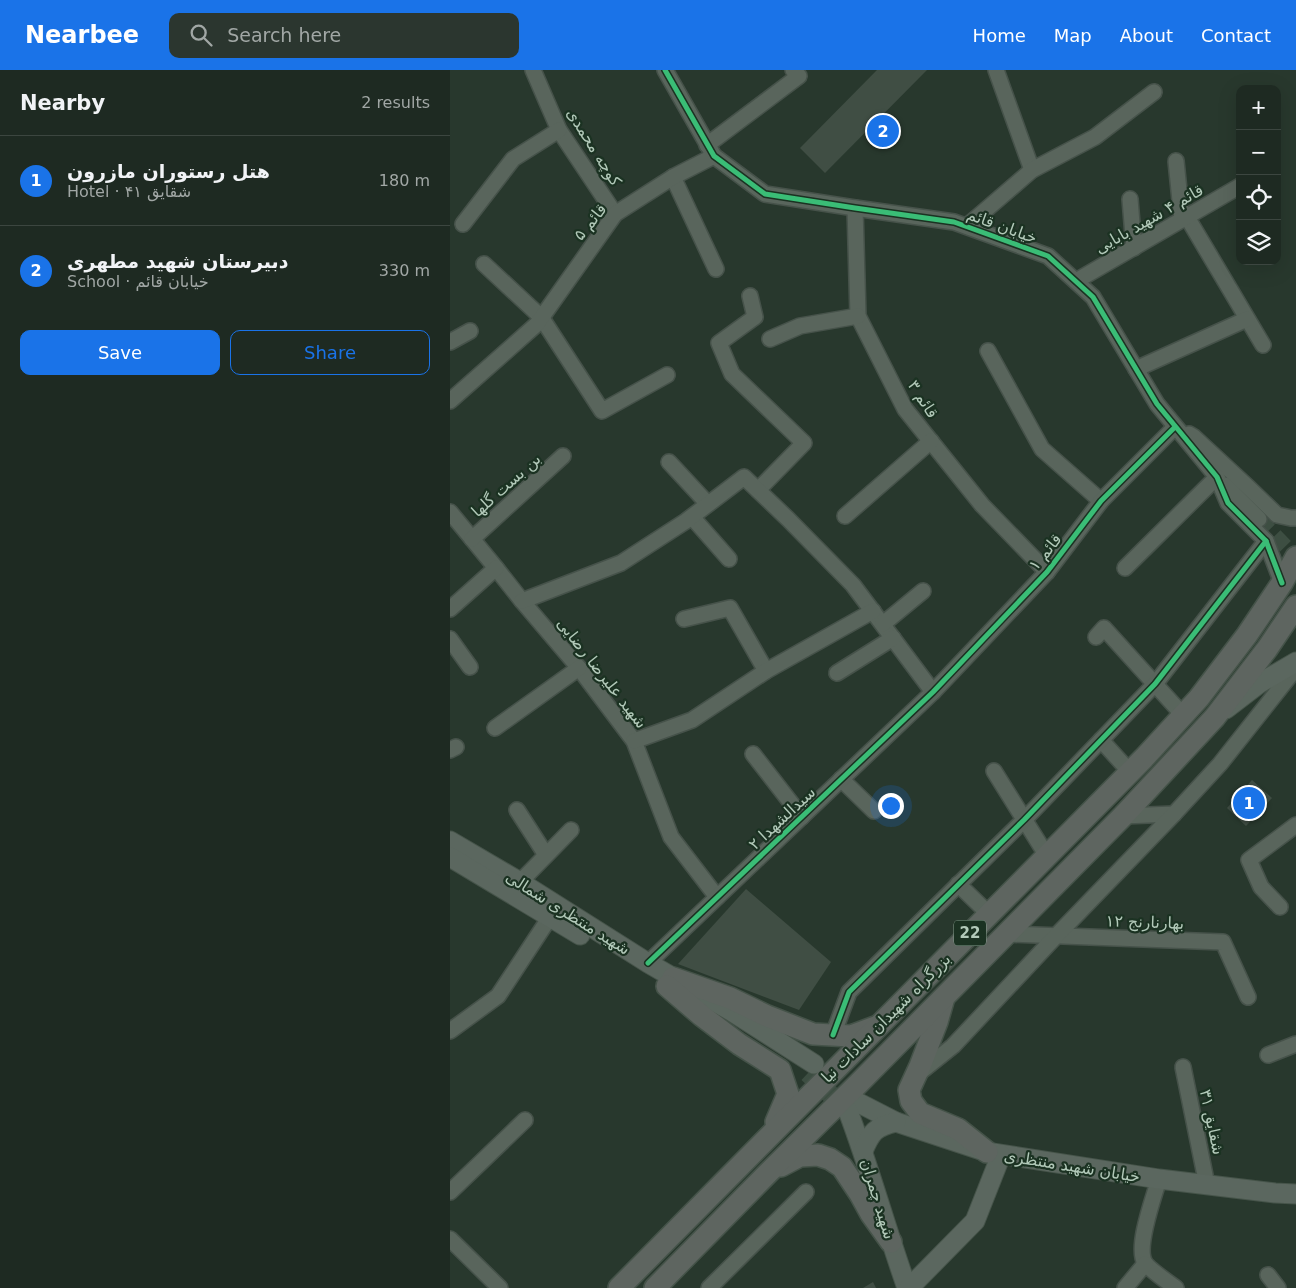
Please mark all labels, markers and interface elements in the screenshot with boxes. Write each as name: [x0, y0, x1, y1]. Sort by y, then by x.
search box: [169, 13, 519, 58]
text: Nearbee: [25, 21, 139, 49]
icon: search: [187, 21, 215, 49]
text: Search here: [227, 24, 341, 46]
text: Home: [973, 25, 1026, 46]
text: Map: [1054, 25, 1092, 46]
text: About: [1120, 25, 1173, 46]
text: Contact: [1201, 25, 1271, 46]
map controls: [1236, 85, 1281, 265]
button: +: [1236, 85, 1281, 130]
text: Nearby: [20, 91, 105, 115]
text: 2 results: [361, 93, 430, 112]
street label: کوچه محمدی: [562, 104, 626, 190]
pin: 2: [867, 112, 899, 150]
button: −: [1236, 130, 1281, 175]
text: هتل رستوران مازرون: [67, 160, 270, 182]
text: 1: [30, 171, 42, 190]
text: 180 m: [379, 171, 430, 190]
button: locate: [1236, 175, 1281, 220]
street label: قائم ۴ شهید بابایی: [1091, 180, 1207, 259]
text: Hotel · شقایق ۴۱: [67, 182, 191, 201]
street label: قائم ۵: [570, 200, 610, 244]
street label: خیابان قائم: [964, 205, 1040, 247]
button: layers: [1236, 220, 1281, 265]
text: دبیرستان شهید مطهری: [67, 250, 289, 272]
text: 2: [30, 261, 42, 280]
text: 330 m: [379, 261, 430, 280]
text: School · خیابان قائم: [67, 272, 209, 291]
button: Save: [20, 330, 220, 375]
button: Share: [230, 330, 430, 375]
street label: قائم ۳: [904, 377, 942, 421]
street label: بن بست گلها: [468, 449, 545, 522]
street label: قائم ۱: [1025, 530, 1065, 574]
street label: شهید علیرضا رضایی: [552, 614, 651, 733]
street label: سیدالشهدا ۲: [745, 782, 820, 854]
pin: 1: [1233, 784, 1265, 822]
your location: [878, 793, 904, 819]
street label: شهید منتظری شمالی: [502, 867, 634, 960]
street label: بهارنارنج ۱۲: [1105, 911, 1185, 934]
road number: 22: [954, 920, 986, 946]
street label: بزرگراه شهیدان سادات نیا: [817, 949, 955, 1087]
street label: شقایق ۳۱: [1195, 1088, 1228, 1157]
street label: خیابان شهید منتظری: [1002, 1146, 1141, 1187]
street label: شهید چمران: [856, 1156, 899, 1242]

